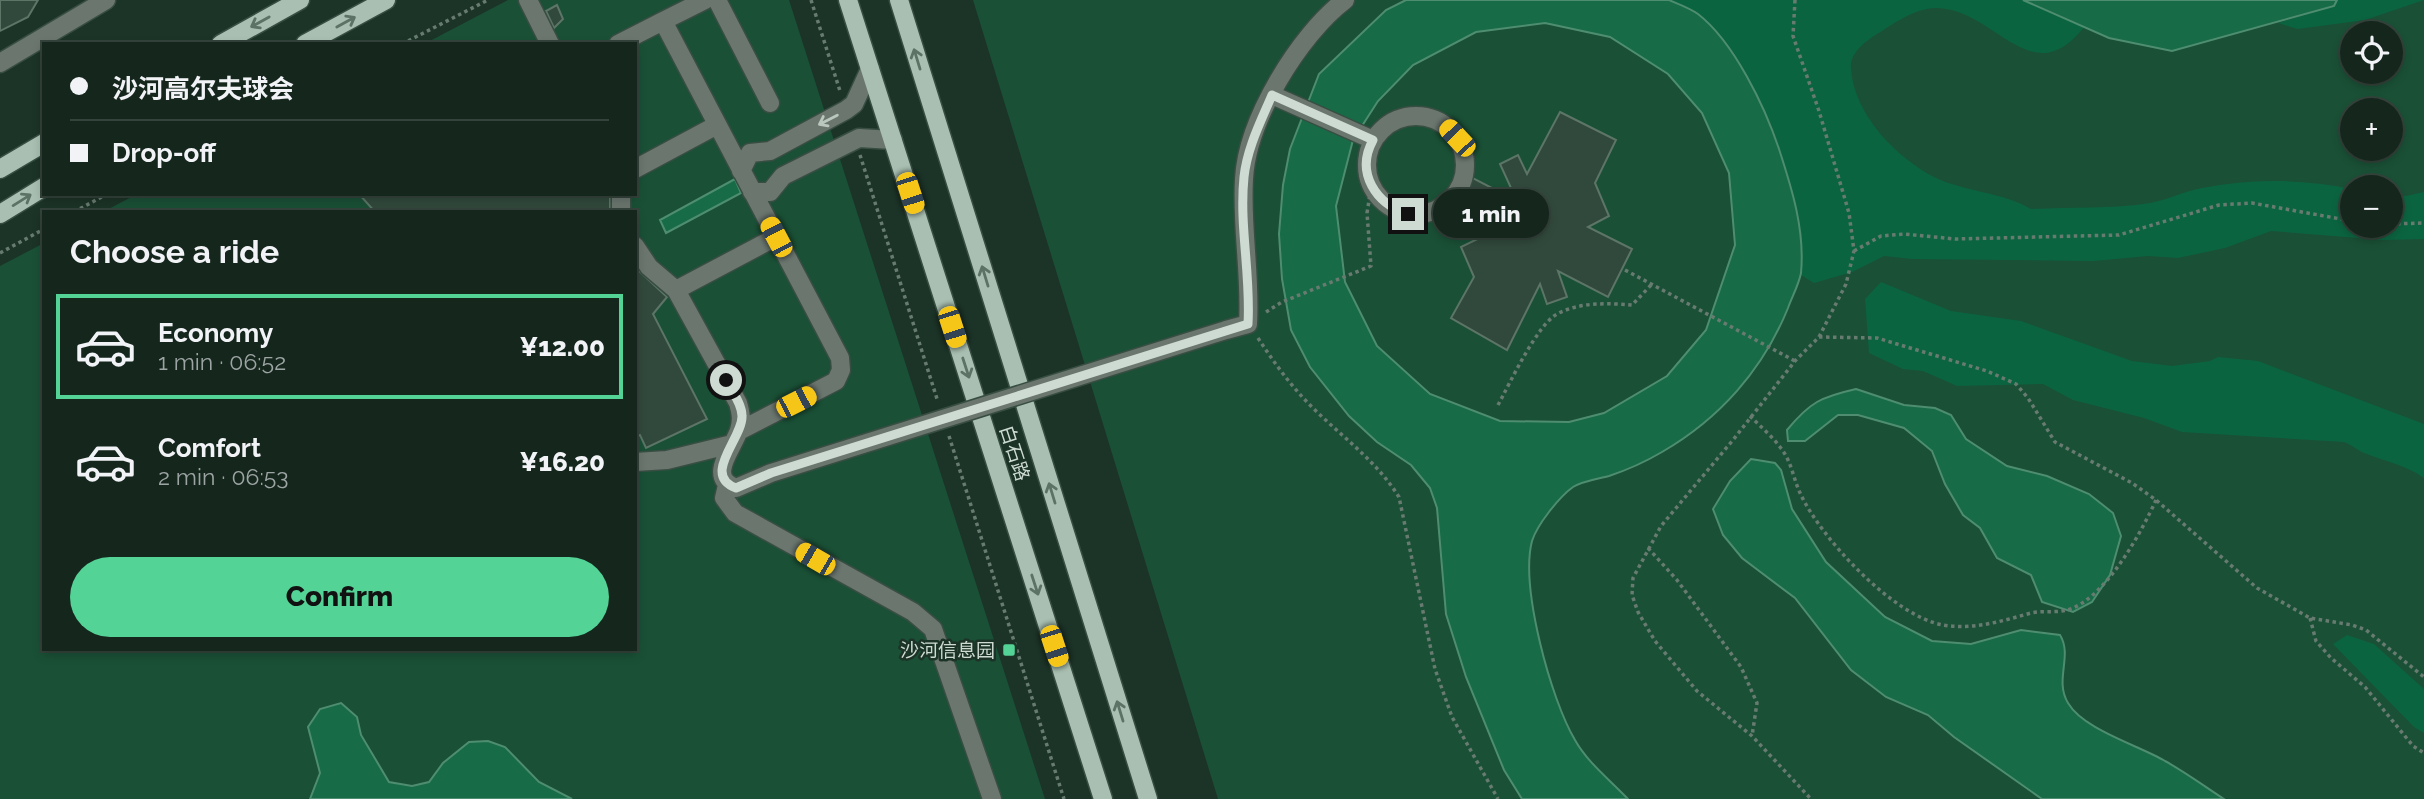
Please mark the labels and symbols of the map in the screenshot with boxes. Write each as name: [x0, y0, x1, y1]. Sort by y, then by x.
one-way arrow: [251, 15, 271, 29]
one-way arrow: [335, 15, 355, 29]
one-way arrow: [910, 48, 923, 70]
one-way arrow: [819, 113, 839, 127]
car: [1435, 115, 1480, 161]
car: [894, 170, 927, 216]
callout: 1 min: [1432, 190, 1548, 238]
one-way arrow: [11, 193, 31, 207]
route end: [1392, 198, 1424, 230]
car: [757, 214, 796, 260]
one-way arrow: [977, 265, 990, 287]
car: [936, 304, 969, 350]
one-way arrow: [960, 357, 973, 379]
route start: [710, 364, 742, 396]
car: [773, 383, 820, 421]
street label: 白石路: [996, 422, 1034, 484]
one-way arrow: [1045, 483, 1058, 505]
car: [792, 539, 839, 579]
one-way arrow: [1029, 574, 1042, 596]
car: [1038, 623, 1071, 669]
place label: 沙河信息园: [900, 639, 995, 661]
marker: 沙河信息园: [1001, 642, 1017, 658]
one-way arrow: [1112, 700, 1125, 722]

